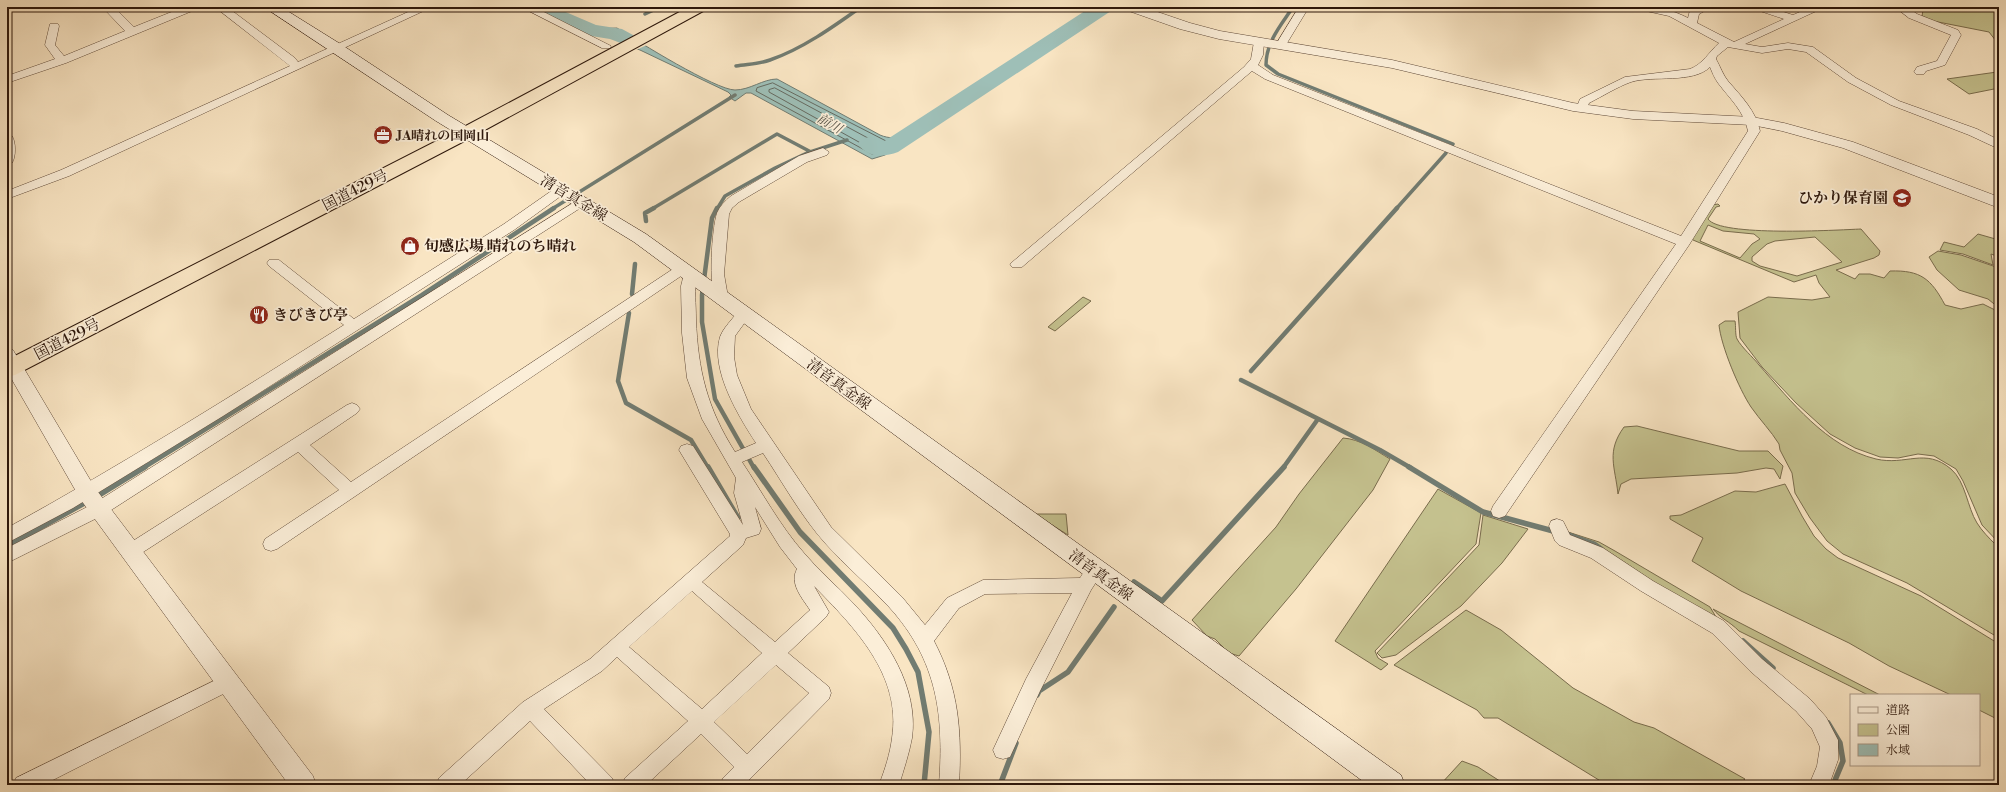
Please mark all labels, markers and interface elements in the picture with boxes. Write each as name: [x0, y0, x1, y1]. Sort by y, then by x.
water label: 前川: [814, 110, 846, 138]
office icon: JA晴れの国岡山: [372, 124, 394, 146]
place label: JA晴れの国岡山: [395, 128, 489, 144]
street label: 国道429号: [319, 166, 391, 215]
street label: 清音真金線: [537, 171, 611, 226]
school or university icon: ひかり保育園: [1891, 187, 1913, 209]
place label: ひかり保育園: [1798, 189, 1888, 208]
shop icon: 旬感広場 晴れのち晴れ: [399, 235, 421, 257]
place label: 旬感広場 晴れのち晴れ: [424, 237, 576, 256]
restaurant icon: きびきび亭: [248, 304, 270, 326]
place label: きびきび亭: [273, 306, 348, 325]
street label: 国道429号: [31, 315, 103, 364]
street label: 清音真金線: [803, 355, 875, 414]
street label: 清音真金線: [1065, 546, 1137, 605]
legend: [1850, 694, 1980, 766]
text: 道路: [1886, 703, 1910, 718]
text: 公園: [1886, 723, 1910, 738]
text: 水域: [1886, 743, 1910, 758]

